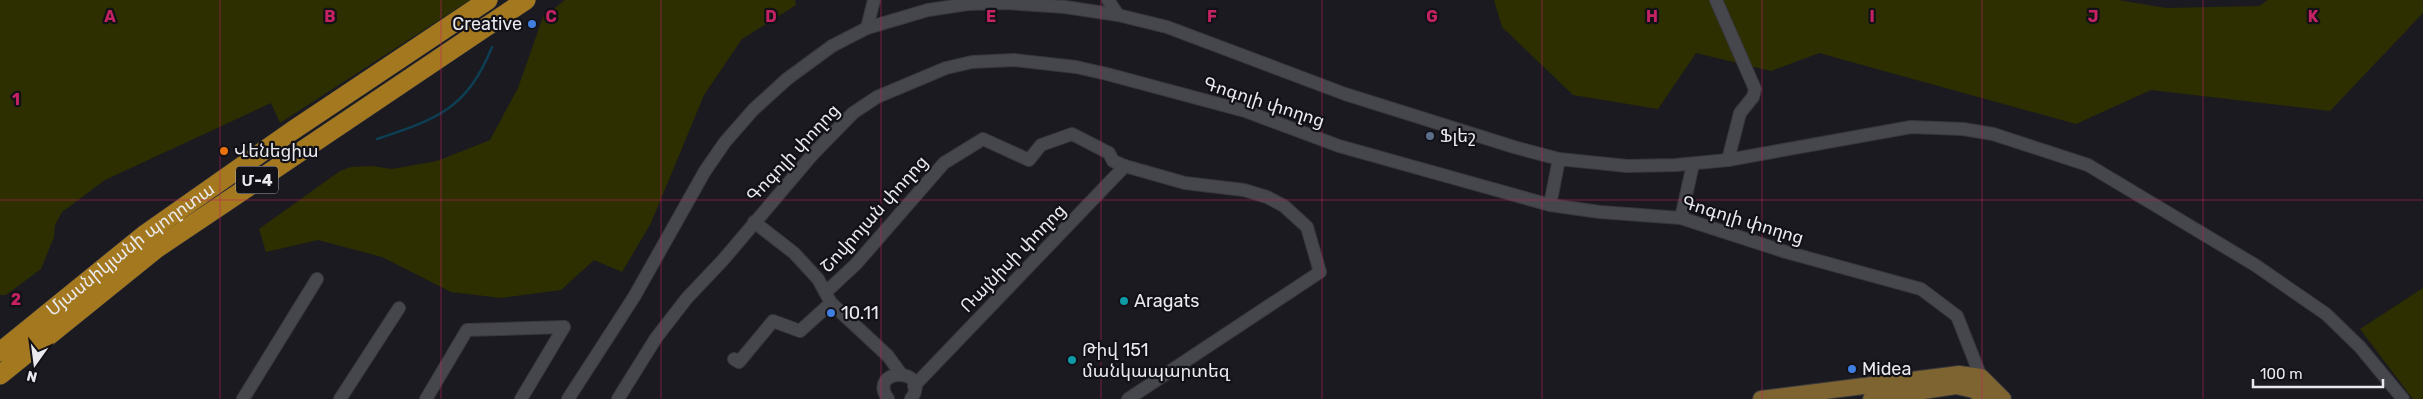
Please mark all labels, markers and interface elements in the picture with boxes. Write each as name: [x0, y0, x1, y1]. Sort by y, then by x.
text: A: [104, 7, 116, 26]
text: B: [324, 7, 336, 26]
text: C: [545, 7, 557, 26]
text: D: [765, 7, 777, 26]
text: E: [986, 7, 996, 26]
text: F: [1207, 7, 1217, 26]
text: G: [1426, 7, 1438, 26]
text: H: [1646, 7, 1658, 26]
text: I: [1869, 7, 1875, 26]
text: J: [2088, 7, 2098, 26]
text: K: [2308, 7, 2319, 26]
place label: Creative: [452, 13, 522, 35]
marker: Creative: [526, 18, 538, 30]
street label: Գոգոլի փողոց: [1200, 72, 1328, 132]
text: 1: [12, 90, 20, 109]
street label: Գոգոլի փողոց: [742, 99, 844, 207]
place label: Ֆլեշ: [1440, 125, 1476, 147]
marker: Ֆլեշ: [1424, 130, 1436, 142]
place label: Վենեցիա: [234, 140, 319, 162]
marker: Վենեցիա: [218, 145, 230, 157]
street label: Շովրոյան փողոց: [816, 151, 932, 277]
road number: Մ-4: [236, 166, 278, 194]
street label: Մյասնիկյանի պողոտա: [42, 178, 219, 321]
street label: Գոգոլի փողոց: [1679, 191, 1807, 249]
street label: Ռայնիսի փողոց: [956, 199, 1070, 317]
text: 2: [11, 290, 21, 309]
place label: Aragats: [1134, 290, 1200, 312]
marker: Aragats: [1118, 295, 1130, 307]
place label: 10.11: [841, 302, 879, 324]
marker: 10.11: [825, 307, 837, 319]
north arrow: [10, 339, 60, 389]
place label: Թիվ 151 մանկապարտեզ: [1082, 339, 1231, 382]
marker: Թիվ 151 մանկապարտեզ: [1066, 354, 1078, 366]
scale bar: [2253, 356, 2383, 388]
place label: Midea: [1862, 358, 1911, 380]
marker: Midea: [1846, 363, 1858, 375]
text: 100 m: [2260, 365, 2302, 383]
text: N: [25, 367, 39, 386]

